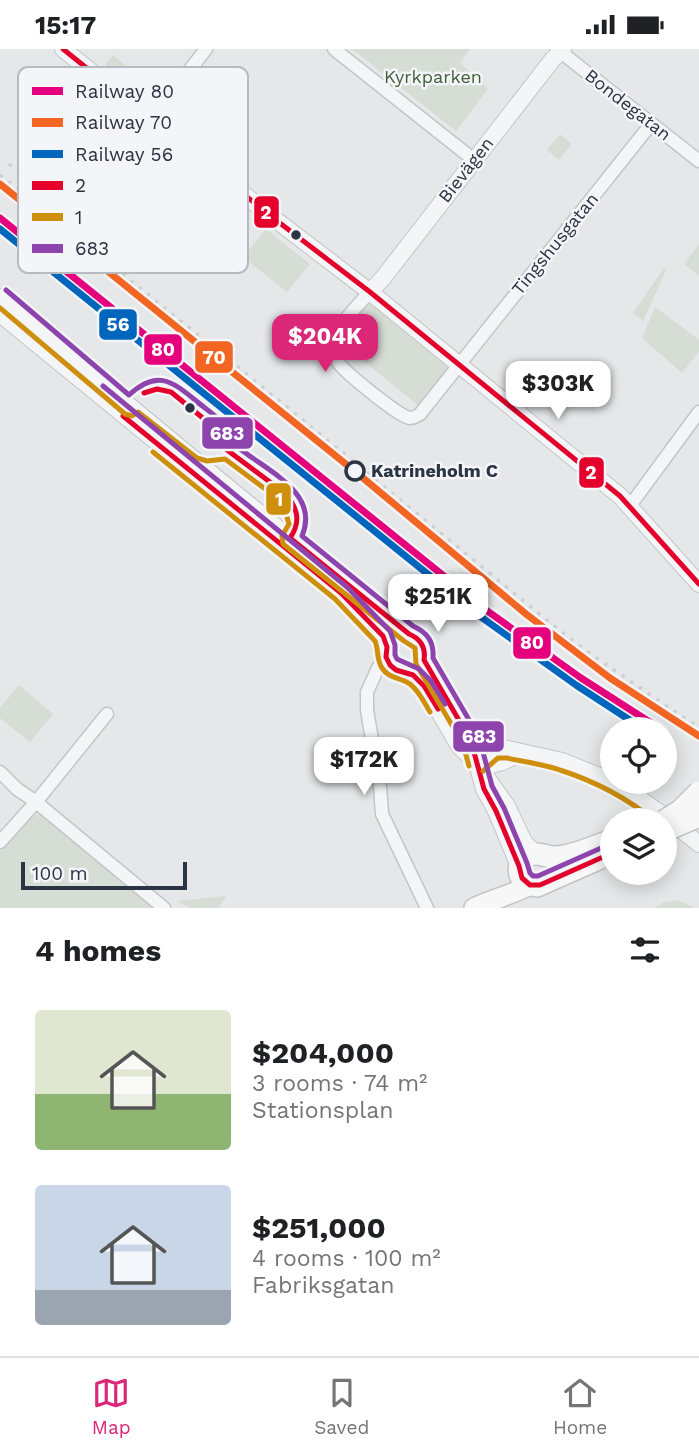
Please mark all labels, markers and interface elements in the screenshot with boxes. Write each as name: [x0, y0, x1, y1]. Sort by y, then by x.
text: 15:17: [35, 10, 96, 40]
street label: Bondegatan: [581, 64, 676, 145]
park label: Kyrkparken: [384, 66, 482, 87]
legend: [18, 67, 248, 273]
text: Railway 80: [75, 80, 174, 103]
text: Railway 70: [75, 111, 172, 134]
street label: Bievägen: [434, 133, 498, 207]
text: Railway 56: [75, 143, 173, 166]
text: 2: [75, 174, 86, 197]
street label: Tingshusgatan: [507, 188, 602, 299]
line badge: 2: [253, 195, 280, 229]
text: 2: [260, 201, 272, 224]
text: 1: [75, 206, 82, 229]
unlabelled marker: [289, 228, 303, 242]
text: 683: [75, 237, 109, 260]
line badge: 56: [98, 308, 138, 341]
text: 56: [107, 313, 130, 336]
pin: $204K: [276, 315, 374, 374]
text: $204K: [288, 323, 362, 350]
line badge: 80: [143, 333, 183, 366]
text: 80: [151, 338, 175, 361]
line badge: 70: [194, 340, 234, 374]
text: 70: [202, 346, 226, 369]
pin: $303K: [509, 361, 607, 421]
text: $303K: [522, 370, 594, 397]
unlabelled marker: [183, 401, 197, 415]
line badge: 683: [201, 416, 254, 450]
text: 683: [210, 422, 244, 445]
line badge: 2: [578, 456, 605, 489]
place label: Katrineholm C: [371, 460, 498, 481]
marker: Katrineholm C: [345, 461, 365, 481]
text: 2: [585, 461, 597, 484]
line badge: 1: [265, 482, 292, 516]
text: 1: [275, 488, 283, 511]
pin: $251K: [389, 575, 487, 634]
text: $251K: [404, 583, 472, 610]
line badge: 80: [512, 626, 552, 660]
text: 80: [520, 631, 544, 654]
map controls: [600, 717, 677, 885]
button: locate: [600, 717, 677, 794]
line badge: 683: [452, 720, 505, 753]
text: 683: [462, 725, 496, 748]
pin: $172K: [315, 737, 413, 797]
text: $172K: [330, 746, 398, 773]
button: layers: [600, 808, 677, 885]
scale bar: [21, 859, 187, 891]
text: 100 m: [32, 862, 88, 885]
icon: filters: [626, 931, 664, 969]
text: 4 homes: [35, 933, 161, 968]
text: $204,000: [252, 1035, 394, 1070]
icon: home: [91, 1038, 175, 1122]
text: 3 rooms · 74 m²: [252, 1070, 427, 1097]
text: Stationsplan: [252, 1097, 394, 1124]
text: $251,000: [252, 1210, 386, 1245]
icon: home: [91, 1213, 175, 1297]
text: 4 rooms · 100 m²: [252, 1245, 441, 1272]
text: Fabriksgatan: [252, 1272, 394, 1299]
tab: Map: [92, 1374, 131, 1439]
tab: Saved: [314, 1374, 369, 1439]
tab: Home: [553, 1374, 607, 1439]

